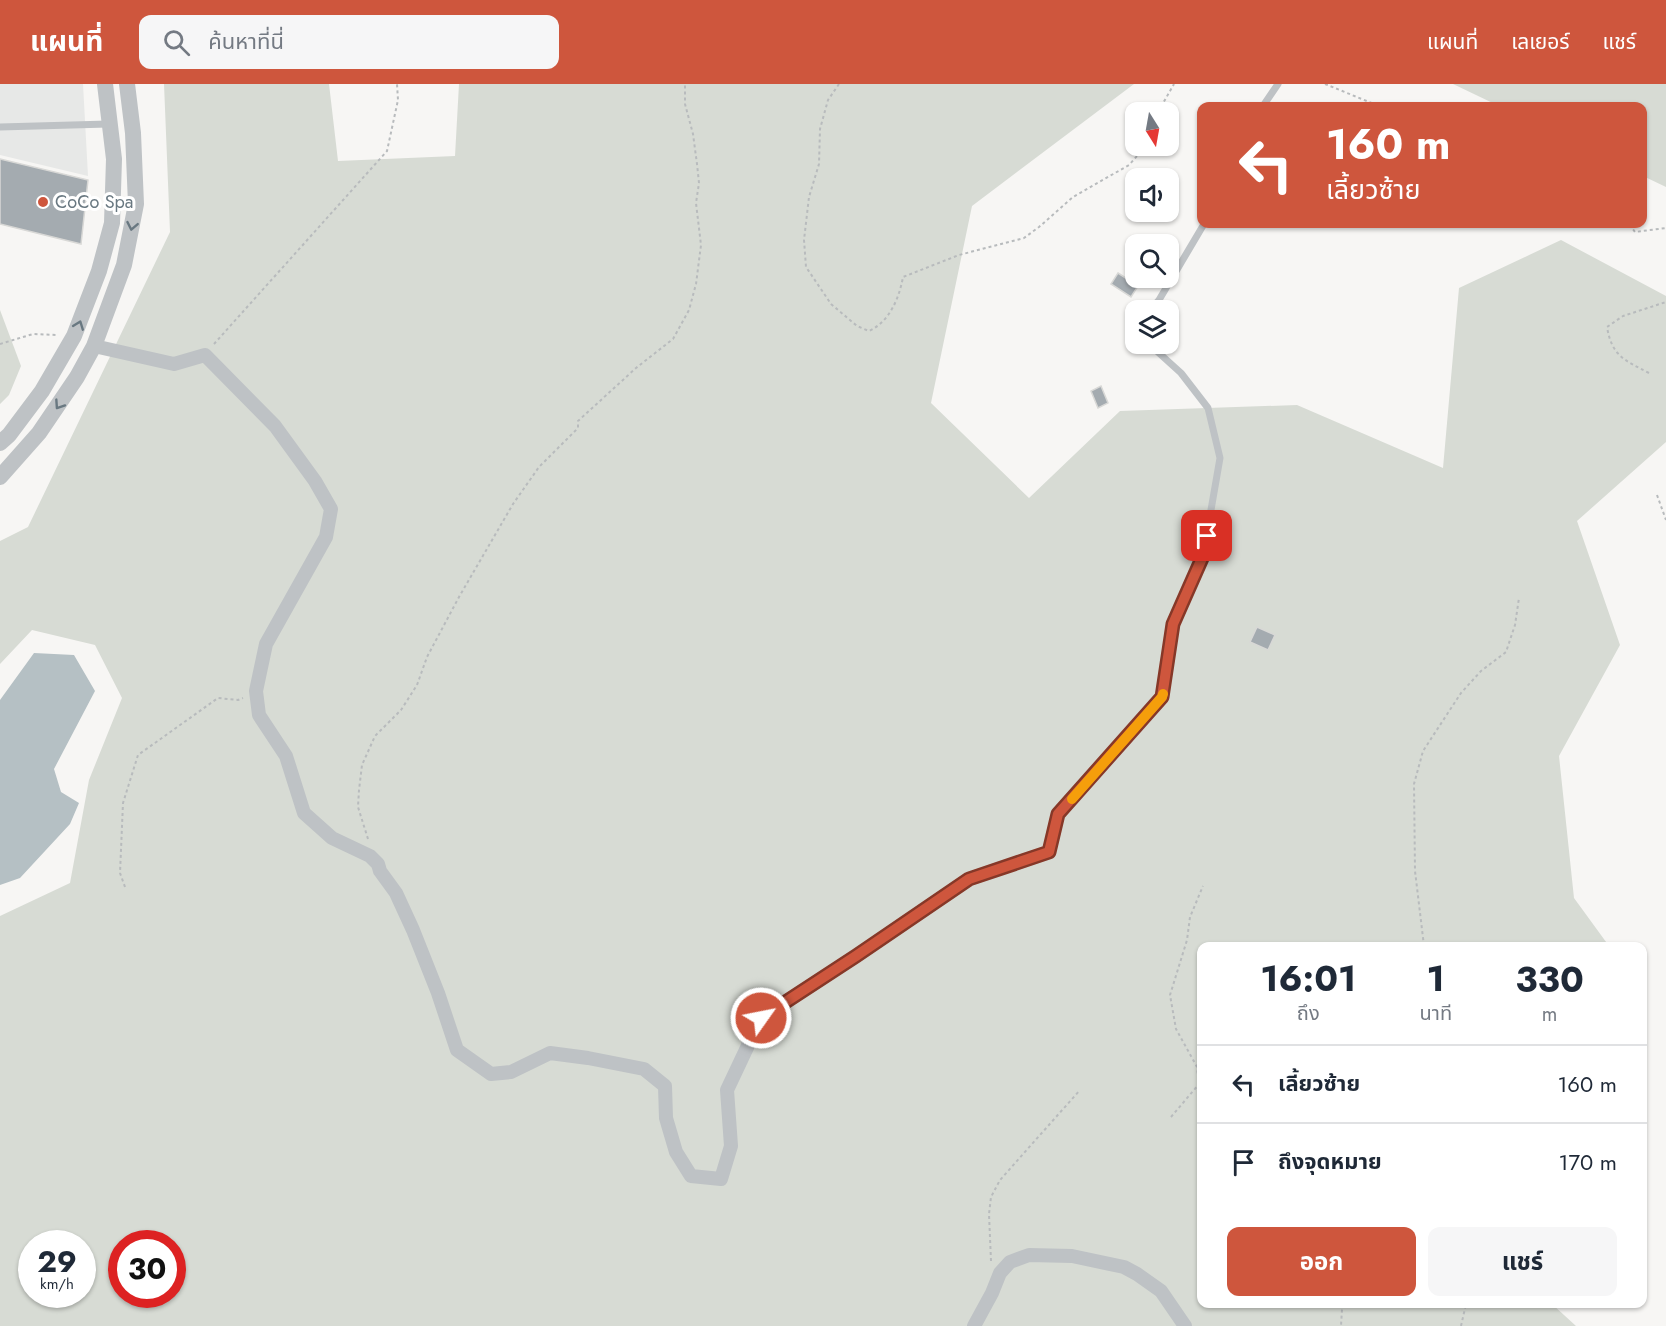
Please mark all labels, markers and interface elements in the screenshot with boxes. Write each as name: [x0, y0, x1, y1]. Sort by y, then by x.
search box: [139, 15, 559, 69]
text: แผนที่: [30, 21, 103, 62]
text: ค้นหาที่นี่: [208, 25, 284, 57]
icon: search: [160, 26, 193, 59]
text: แผนที่: [1427, 27, 1478, 57]
text: เลเยอร์: [1511, 27, 1570, 57]
text: แชร์: [1603, 27, 1636, 57]
north arrow: [1125, 102, 1179, 156]
map controls: [1125, 102, 1179, 354]
text: 160 m: [1326, 114, 1450, 175]
icon: left: [1227, 126, 1305, 204]
button: sound: [1125, 168, 1179, 222]
text: เลี้ยวซ้าย: [1326, 170, 1420, 209]
place label: CoCo Spa: [55, 189, 134, 215]
marker: CoCo Spa: [36, 195, 50, 209]
one-way arrow: [126, 220, 139, 230]
button: search: [1125, 234, 1179, 288]
button: layers: [1125, 300, 1179, 354]
one-way arrow: [71, 320, 84, 331]
one-way arrow: [55, 398, 66, 409]
pin: [1181, 510, 1232, 561]
icon: arrive: [1190, 519, 1223, 552]
text: 16:01: [1260, 952, 1356, 1004]
text: 1: [1427, 952, 1445, 1004]
text: 330: [1515, 953, 1584, 1005]
position arrow: [729, 986, 793, 1050]
text: ถึง: [1297, 999, 1320, 1028]
text: นาที: [1420, 999, 1452, 1028]
text: m: [1542, 1000, 1557, 1029]
text: เลี้ยวซ้าย: [1278, 1067, 1360, 1099]
icon: left: [1227, 1068, 1260, 1101]
text: 160 m: [1557, 1068, 1617, 1100]
text: ถึงจุดหมาย: [1278, 1145, 1382, 1177]
icon: arrive: [1227, 1146, 1260, 1179]
text: 170 m: [1559, 1146, 1617, 1178]
button: ออก: [1227, 1227, 1416, 1296]
button: แชร์: [1428, 1227, 1617, 1296]
speed limit sign: 30: [108, 1230, 186, 1308]
text: 29: [37, 1240, 77, 1283]
text: km/h: [40, 1273, 74, 1295]

